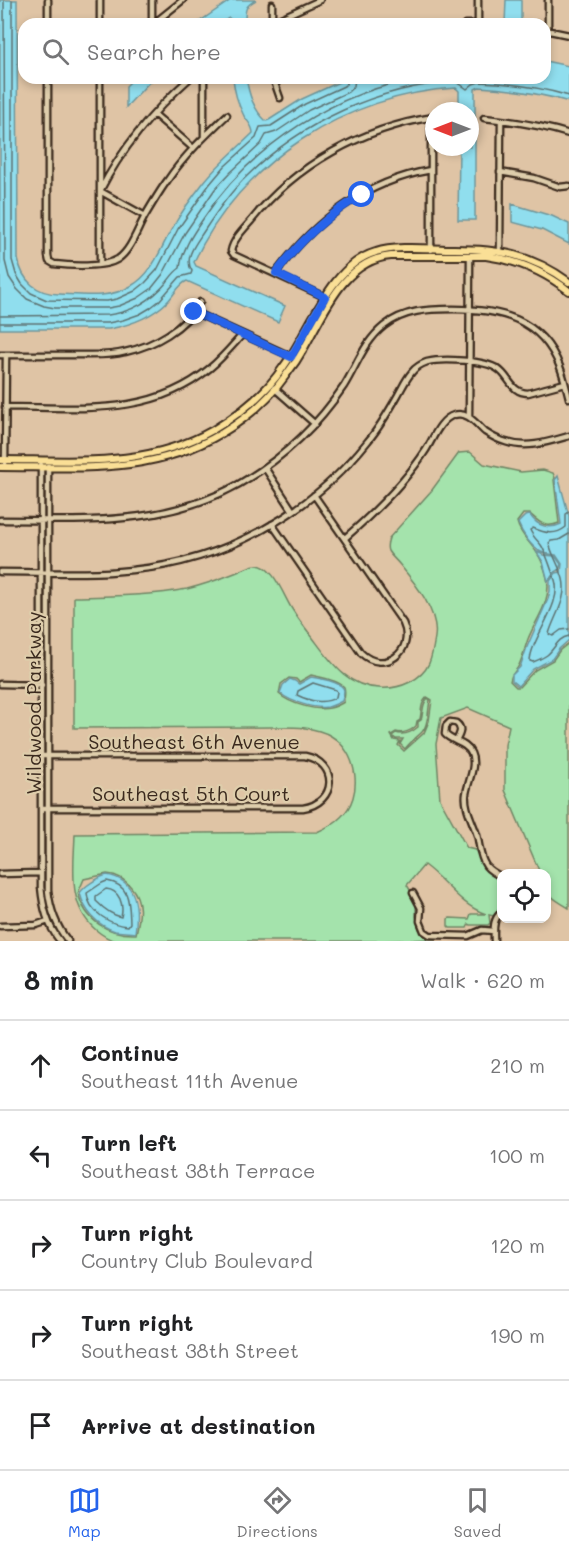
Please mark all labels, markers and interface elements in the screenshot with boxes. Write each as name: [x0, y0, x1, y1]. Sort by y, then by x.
search box: [18, 18, 551, 84]
icon: search: [39, 35, 72, 68]
text: Search here: [87, 37, 221, 66]
north arrow: [425, 102, 479, 156]
route start: [348, 181, 374, 207]
route end: [180, 298, 206, 324]
street label: Wildwood Parkway: [20, 611, 46, 795]
street label: Southeast 6th Avenue: [88, 728, 300, 754]
street label: Southeast 5th Court: [92, 780, 290, 806]
map controls: [497, 869, 551, 923]
button: locate: [497, 869, 551, 923]
text: 8 min: [24, 963, 94, 997]
text: Walk · 620 m: [420, 967, 545, 993]
text: Continue: [81, 1038, 179, 1067]
icon: ahead: [24, 1049, 57, 1082]
text: 210 m: [490, 1052, 545, 1078]
text: Southeast 11th Avenue: [81, 1067, 298, 1093]
text: Turn left: [81, 1128, 177, 1157]
icon: left: [24, 1139, 57, 1172]
text: 100 m: [489, 1142, 545, 1168]
text: Southeast 38th Terrace: [81, 1157, 315, 1183]
text: Turn right: [81, 1218, 193, 1247]
icon: right: [24, 1229, 57, 1262]
text: 120 m: [490, 1232, 545, 1258]
text: Country Club Boulevard: [81, 1247, 313, 1273]
text: Turn right: [81, 1308, 193, 1337]
icon: right: [24, 1319, 57, 1352]
text: 190 m: [490, 1322, 545, 1348]
text: Southeast 38th Street: [81, 1337, 299, 1363]
icon: arrive: [24, 1409, 57, 1442]
text: Arrive at destination: [81, 1411, 316, 1440]
tab: Map: [68, 1484, 101, 1541]
tab: Directions: [237, 1484, 318, 1541]
tab: Saved: [454, 1484, 501, 1541]

